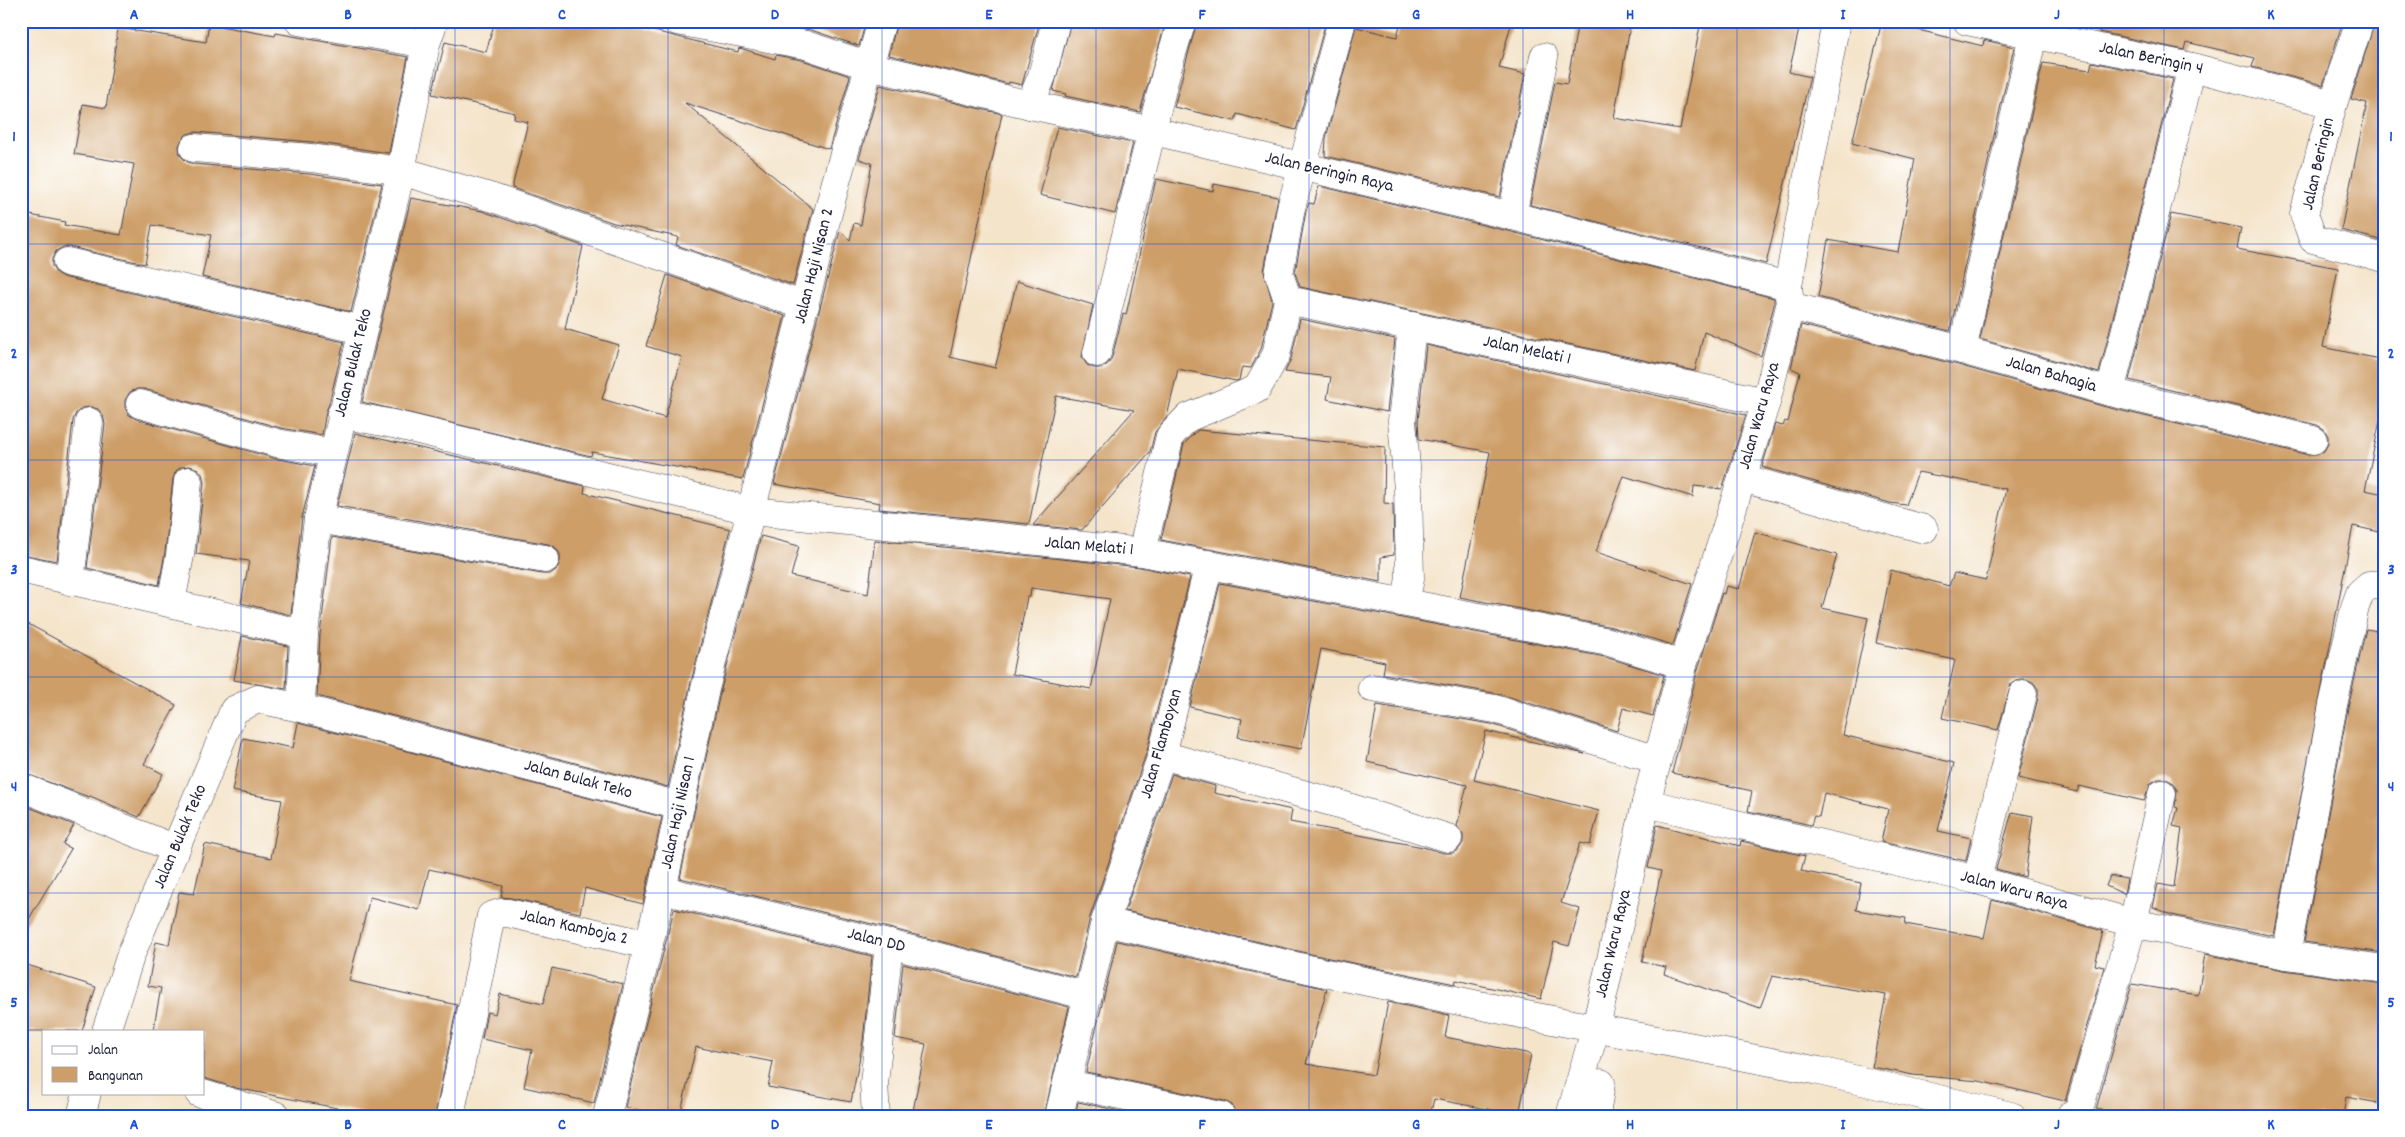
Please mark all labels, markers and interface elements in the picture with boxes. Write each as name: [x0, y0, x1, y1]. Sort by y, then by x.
text: A: [130, 4, 139, 27]
text: B: [344, 4, 352, 27]
text: C: [558, 4, 566, 27]
text: D: [771, 4, 780, 27]
text: E: [985, 4, 993, 27]
text: F: [1198, 4, 1206, 27]
text: G: [1412, 4, 1420, 27]
text: H: [1626, 4, 1634, 27]
text: I: [1841, 4, 1847, 27]
text: J: [2054, 4, 2060, 27]
text: K: [2267, 4, 2275, 27]
street label: Jalan Beringin 4: [2097, 36, 2205, 82]
street label: Jalan Beringin: [2296, 115, 2342, 213]
text: 1: [12, 126, 16, 149]
text: 1: [2389, 126, 2393, 149]
street label: Jalan Beringin Raya: [1262, 146, 1396, 200]
street label: Jalan Haji Nisan 2: [789, 206, 841, 326]
street label: Jalan Bulak Teko: [328, 306, 380, 420]
street label: Jalan Melati 1: [1481, 329, 1573, 373]
text: 2: [11, 343, 18, 366]
text: 2: [2388, 343, 2395, 366]
street label: Jalan Bahagia: [2003, 350, 2100, 400]
street label: Jalan Waru Raya: [1733, 359, 1787, 473]
street label: Jalan Melati 1: [1043, 531, 1135, 563]
text: 3: [10, 559, 18, 582]
text: 3: [2387, 559, 2395, 582]
street label: Jalan Flamboyan: [1134, 686, 1190, 802]
street label: Jalan Bulak Teko: [521, 754, 635, 806]
street label: Jalan Haji Nisan 1: [655, 754, 703, 872]
text: 4: [11, 776, 17, 799]
text: 4: [2388, 776, 2394, 799]
street label: Jalan Bulak Teko: [148, 781, 214, 893]
street label: Jalan Waru Raya: [1957, 865, 2071, 918]
street label: Jalan Waru Raya: [1589, 887, 1639, 1001]
street label: Jalan Kamboja 2: [517, 903, 631, 953]
street label: Jalan DD: [844, 922, 908, 960]
text: 5: [10, 992, 18, 1015]
text: 5: [2387, 992, 2395, 1015]
legend: [42, 1030, 205, 1094]
text: Jalan: [88, 1040, 118, 1062]
text: Bangunan: [88, 1066, 143, 1088]
text: A: [130, 1114, 139, 1137]
text: B: [344, 1114, 352, 1137]
text: C: [558, 1114, 566, 1137]
text: D: [771, 1114, 780, 1137]
text: E: [985, 1114, 993, 1137]
text: F: [1198, 1114, 1206, 1137]
text: G: [1412, 1114, 1420, 1137]
text: H: [1626, 1114, 1634, 1137]
text: I: [1841, 1114, 1847, 1137]
text: J: [2054, 1114, 2060, 1137]
text: K: [2267, 1114, 2275, 1137]

